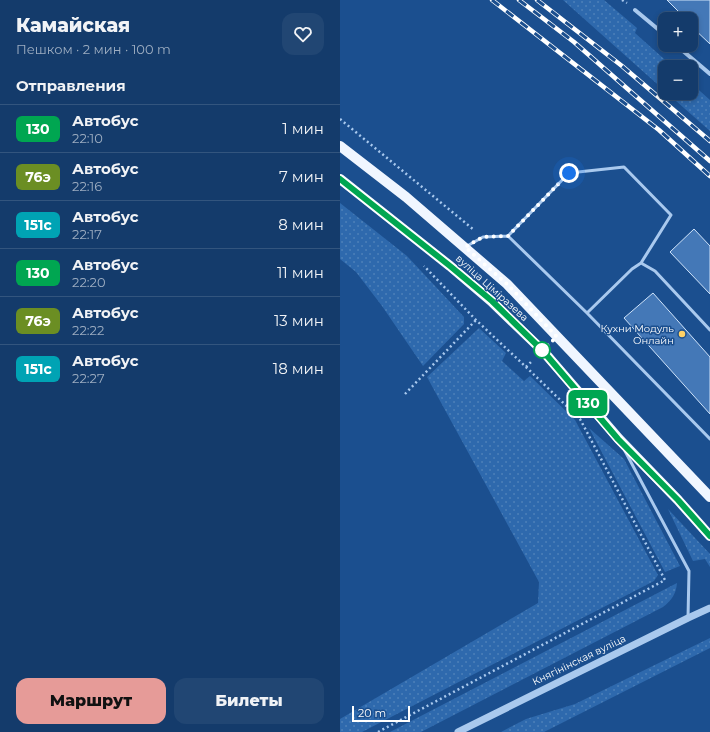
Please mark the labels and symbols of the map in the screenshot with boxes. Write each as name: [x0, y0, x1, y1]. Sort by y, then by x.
your location: [559, 163, 579, 183]
street label: вуліца Ціміразева: [453, 252, 531, 324]
place label: Кухни Модуль Онлайн: [601, 322, 674, 347]
marker: Кухни Модуль Онлайн: [677, 329, 687, 339]
unlabelled marker: [533, 341, 551, 359]
line badge: 130: [565, 390, 611, 416]
street label: Княгінінская вуліца: [530, 632, 628, 688]
scale bar: [352, 704, 410, 723]

